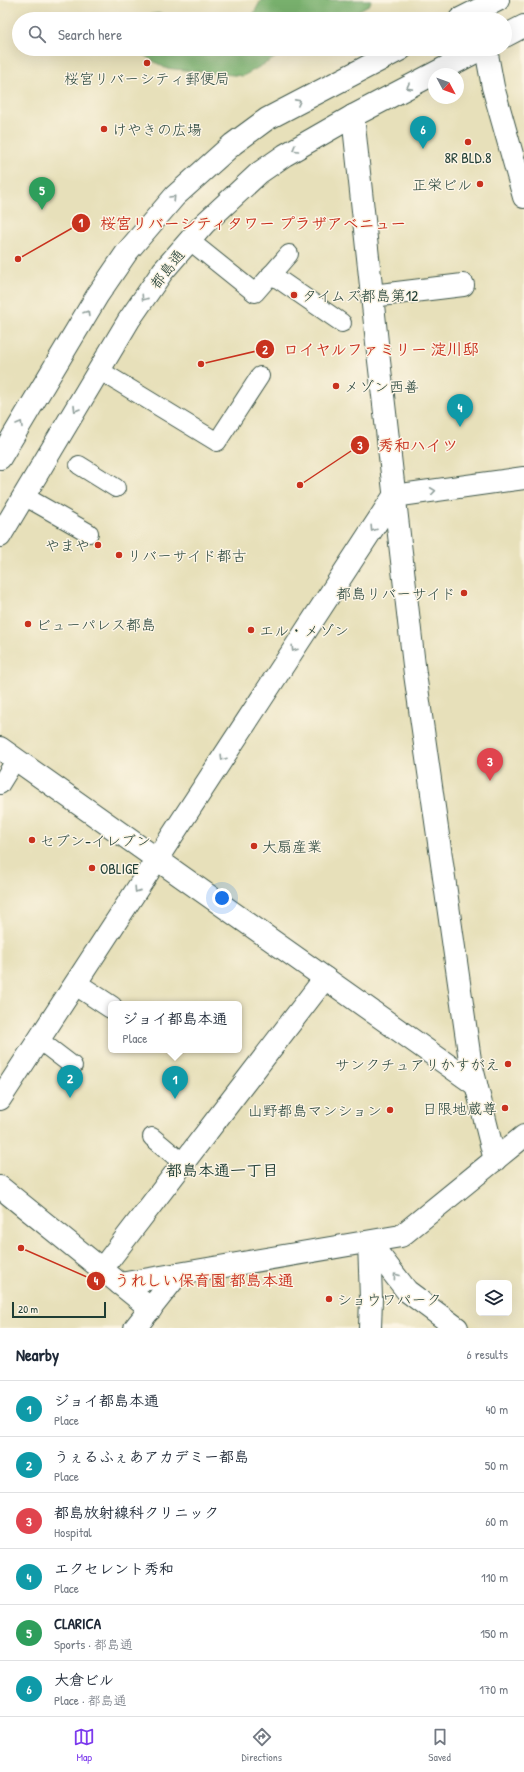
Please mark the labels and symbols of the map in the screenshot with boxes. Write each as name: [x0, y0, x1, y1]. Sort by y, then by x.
marker: 桜宮リバーシティ郵便局: [142, 58, 152, 68]
place label: 桜宮リバーシティ郵便局: [64, 68, 230, 89]
north arrow: [428, 68, 464, 104]
one-way arrow: [406, 82, 414, 89]
one-way arrow: [294, 100, 301, 107]
pin: 6: [410, 116, 436, 149]
place label: けやきの広場: [112, 119, 202, 140]
marker: けやきの広場: [99, 124, 109, 134]
marker: 8R BLD.8: [463, 137, 473, 147]
one-way arrow: [292, 145, 299, 152]
place label: 8R BLD.8: [445, 147, 491, 168]
place label: 正栄ビル: [412, 174, 472, 195]
pin: 5: [29, 177, 55, 210]
marker: 正栄ビル: [475, 179, 485, 189]
one-way arrow: [168, 195, 176, 203]
callout: 桜宮リバーシティタワー プラザアベニュー: [71, 209, 414, 237]
text: 桜宮リバーシティタワー プラザアベニュー: [100, 212, 406, 234]
text: 1: [79, 214, 84, 231]
street label: 都島通: [145, 245, 189, 293]
place label: タイムズ都島第12: [302, 285, 418, 306]
marker: タイムズ都島第12: [289, 290, 299, 300]
one-way arrow: [142, 294, 149, 301]
one-way arrow: [82, 310, 89, 317]
callout: ロイヤルファミリー 淀川邸: [255, 335, 487, 363]
text: ロイヤルファミリー 淀川邸: [283, 338, 479, 360]
text: 2: [262, 341, 268, 358]
place label: メゾン西善: [344, 376, 419, 397]
marker: メゾン西善: [331, 381, 341, 391]
pin: 4: [447, 394, 473, 427]
one-way arrow: [73, 405, 81, 412]
one-way arrow: [15, 421, 22, 428]
callout: 秀和ハイツ: [350, 431, 466, 459]
text: 秀和ハイツ: [378, 434, 458, 456]
text: 3: [357, 437, 363, 454]
one-way arrow: [430, 487, 436, 496]
one-way arrow: [371, 524, 378, 531]
place label: やまや: [45, 535, 90, 556]
marker: やまや: [93, 540, 103, 550]
place label: リバーサイド都古: [127, 545, 247, 566]
marker: リバーサイド都古: [114, 550, 124, 560]
place label: 都島リバーサイド: [336, 583, 456, 604]
marker: 都島リバーサイド: [459, 588, 469, 598]
place label: ビューパレス都島: [36, 614, 156, 635]
marker: ビューパレス都島: [23, 619, 33, 629]
place label: エル・メゾン: [259, 620, 349, 641]
marker: エル・メゾン: [246, 625, 256, 635]
one-way arrow: [291, 645, 299, 652]
pin: 3: [477, 748, 503, 781]
one-way arrow: [220, 754, 228, 761]
place label: セブン-イレブン: [40, 830, 151, 851]
marker: セブン-イレブン: [27, 835, 37, 845]
place label: 大扇産業: [262, 836, 322, 857]
marker: 大扇産業: [249, 841, 259, 851]
place label: OBLIGE: [100, 858, 139, 879]
marker: OBLIGE: [87, 863, 97, 873]
one-way arrow: [134, 886, 142, 893]
your location: [212, 888, 232, 908]
place label: サンクチュアリかすがえ: [335, 1054, 500, 1075]
marker: サンクチュアリかすがえ: [503, 1059, 513, 1069]
pin: 2: [57, 1065, 83, 1098]
pin: 1: [162, 1066, 188, 1099]
place label: 日限地蔵尊: [422, 1098, 497, 1119]
place label: 山野都島マンション: [248, 1100, 382, 1121]
marker: 日限地蔵尊: [500, 1103, 510, 1113]
marker: 山野都島マンション: [385, 1105, 395, 1115]
district label: 都島本通一丁目: [166, 1159, 278, 1181]
callout: うれしい保育園 都島本通: [86, 1267, 301, 1295]
text: うれしい保育園 都島本通: [114, 1269, 294, 1291]
text: 4: [94, 1272, 99, 1289]
one-way arrow: [394, 1274, 401, 1281]
place label: ショウワパーク: [337, 1289, 441, 1310]
marker: ショウワパーク: [324, 1294, 334, 1304]
scale bar: [12, 1300, 106, 1319]

